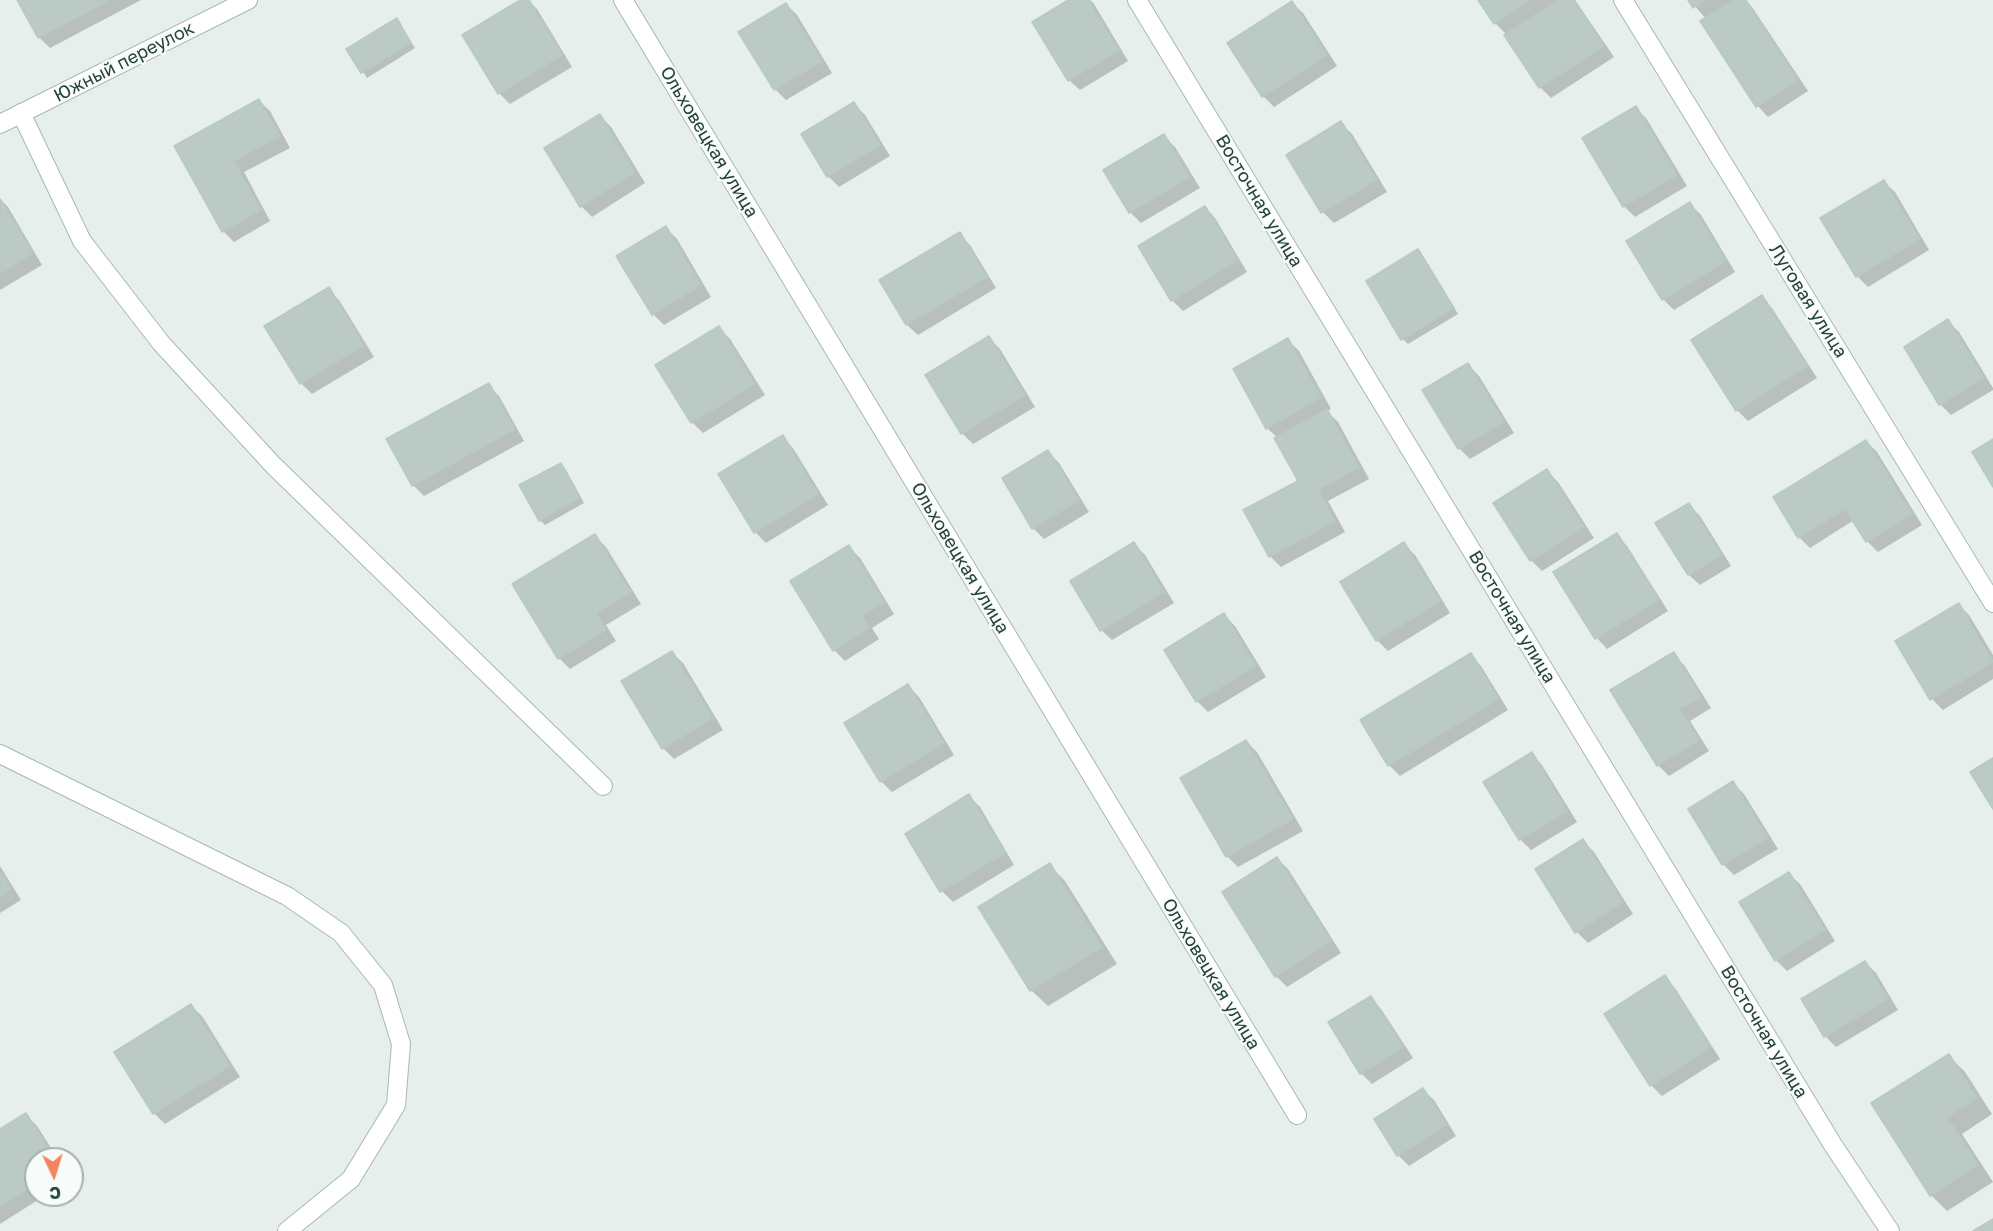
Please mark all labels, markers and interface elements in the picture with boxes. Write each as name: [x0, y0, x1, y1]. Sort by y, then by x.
street label: Южный переулок: [50, 17, 198, 107]
street label: Ольховецкая улица: [655, 62, 763, 222]
street label: Восточная улица: [1211, 131, 1307, 271]
street label: Луговая улица: [1764, 240, 1852, 362]
street label: Ольховецкая улица: [906, 478, 1014, 638]
street label: Восточная улица: [1464, 547, 1560, 687]
street label: Ольховецкая улица: [1157, 894, 1265, 1054]
street label: Восточная улица: [1716, 962, 1812, 1102]
north arrow: [24, 1147, 84, 1207]
text: С: [49, 1183, 61, 1203]

